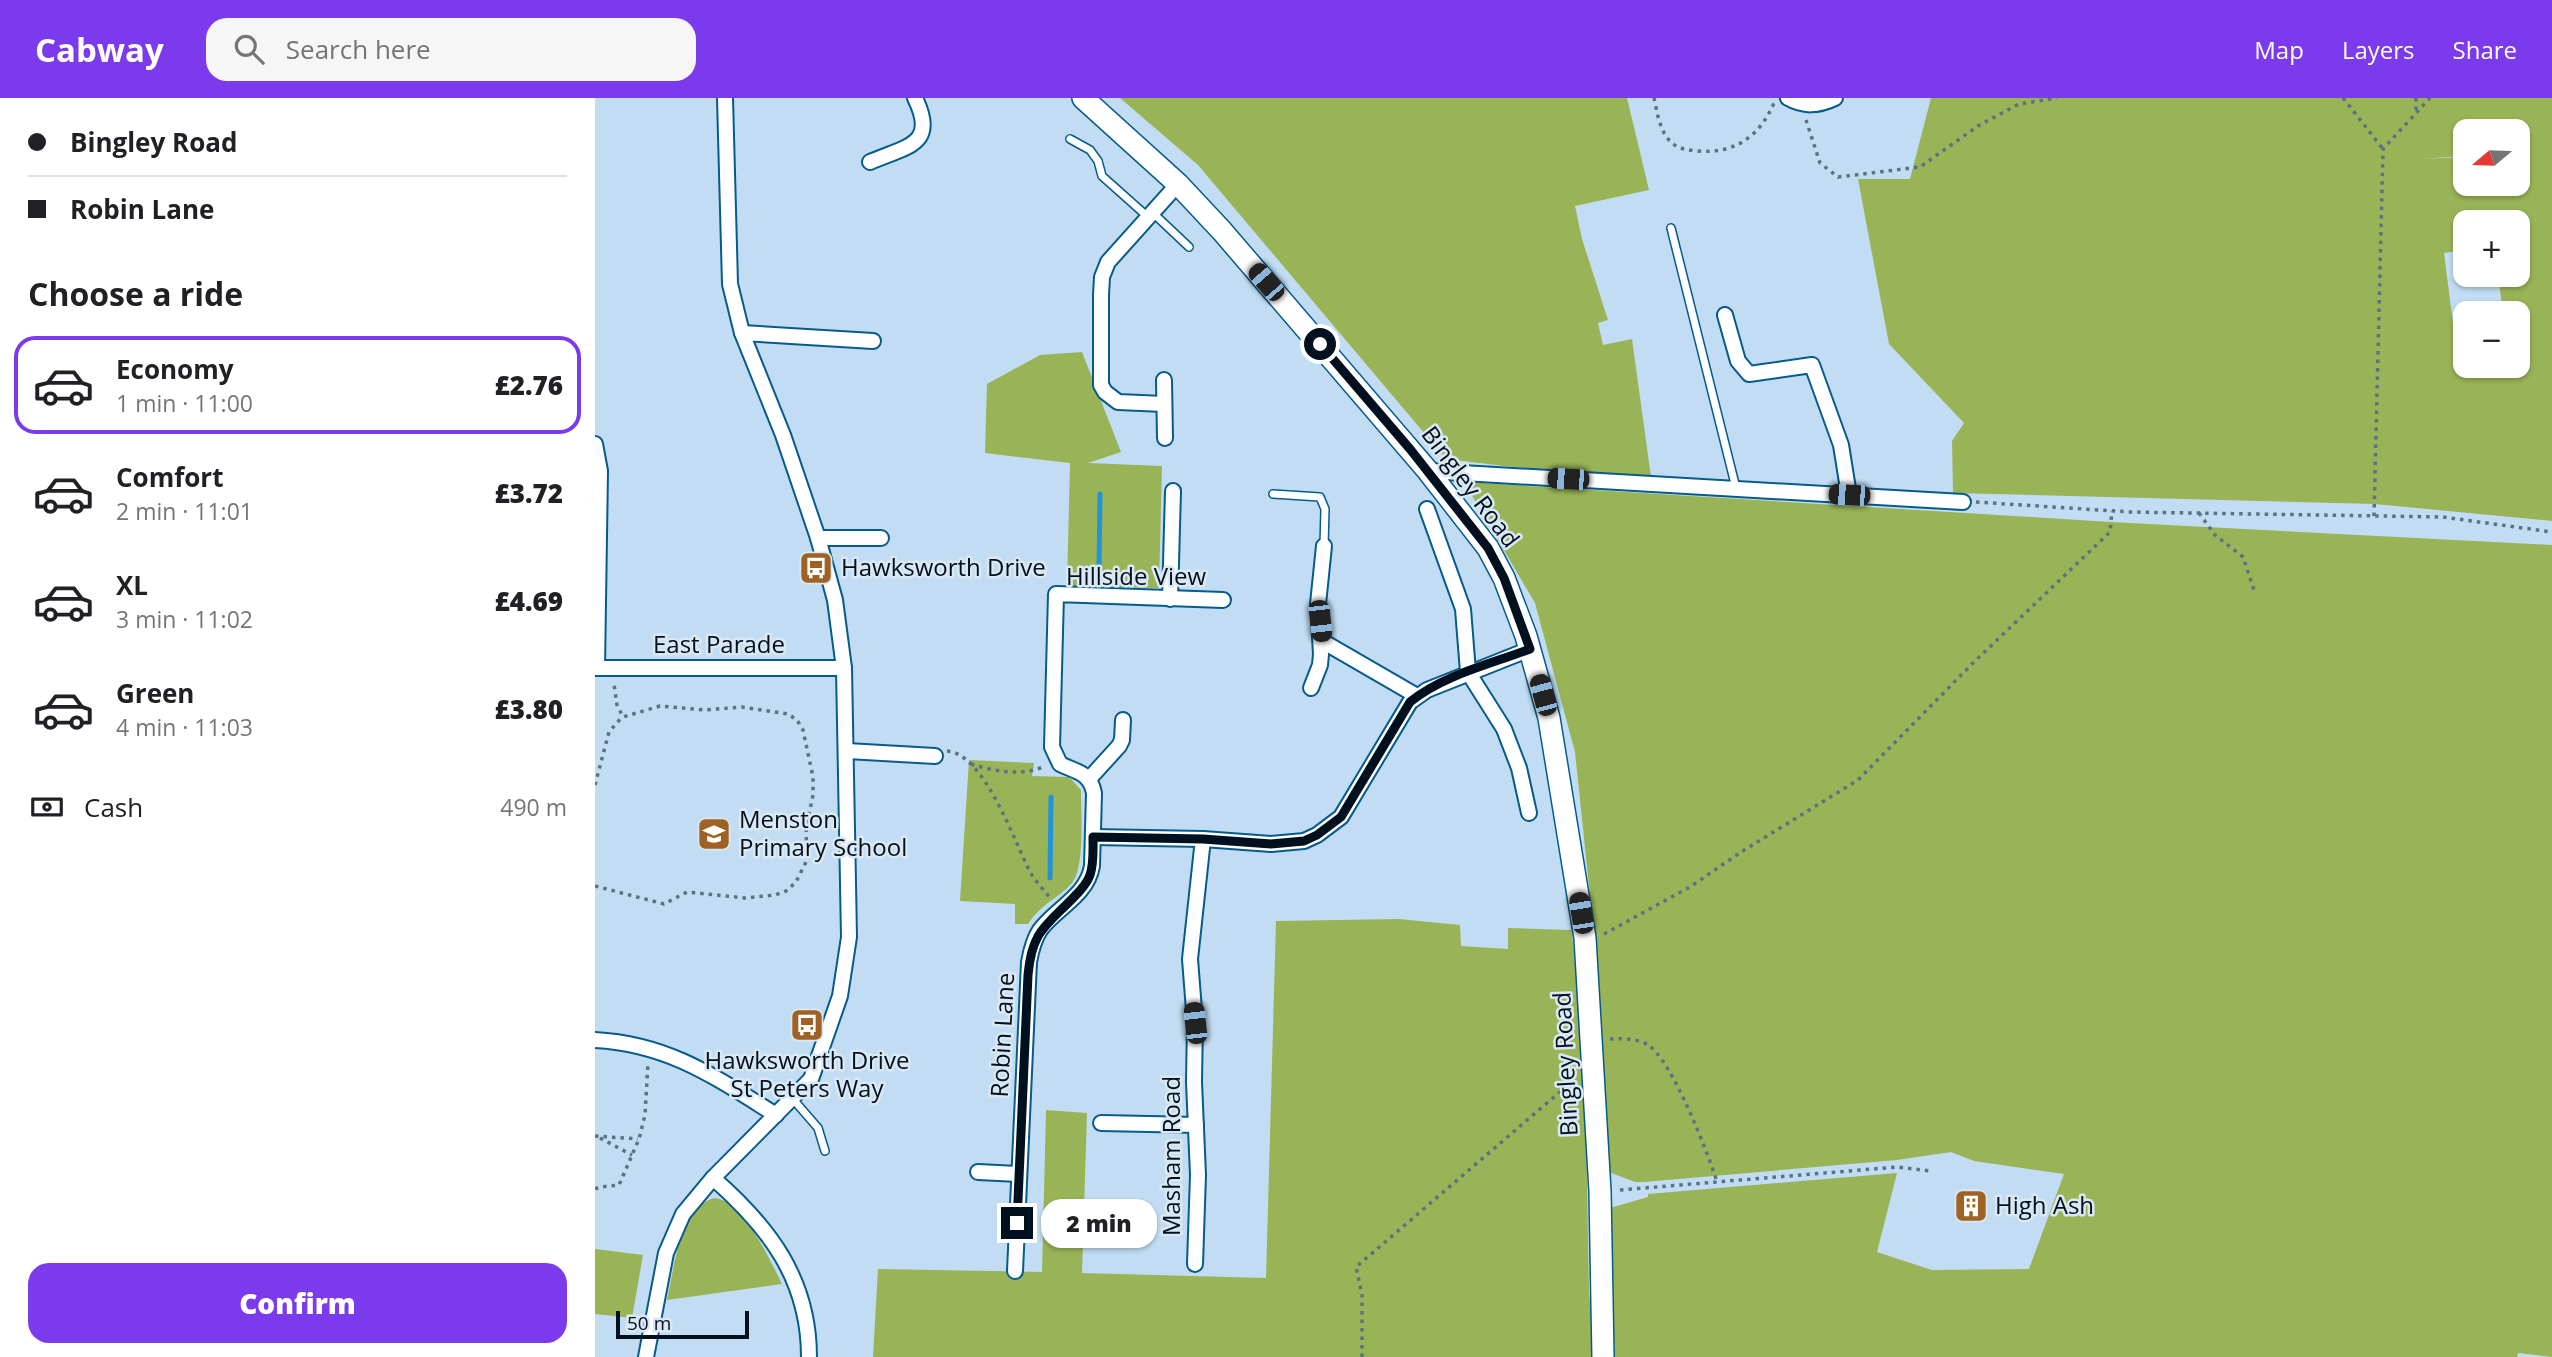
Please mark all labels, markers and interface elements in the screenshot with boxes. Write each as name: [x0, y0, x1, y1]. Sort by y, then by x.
search box: [206, 18, 696, 81]
text: Cabway: [35, 27, 164, 72]
icon: search: [230, 30, 268, 68]
text: Search here: [286, 31, 431, 67]
text: Map: [2254, 33, 2304, 66]
text: Layers: [2342, 33, 2415, 66]
text: Share: [2453, 33, 2517, 66]
north arrow: [2453, 119, 2531, 196]
map controls: [2453, 119, 2530, 378]
text: Bingley Road: [70, 124, 237, 160]
text: Robin Lane: [70, 191, 214, 227]
button: +: [2453, 210, 2530, 287]
car: [1245, 259, 1288, 305]
text: Choose a ride: [28, 272, 243, 315]
button: −: [2453, 301, 2530, 378]
route start: [1304, 328, 1336, 360]
text: Economy: [116, 351, 234, 387]
icon: car: [32, 354, 95, 417]
text: £2.76: [495, 367, 563, 403]
text: 1 min · 11:00: [116, 387, 253, 419]
street label: Bingley Road: [1415, 419, 1528, 554]
text: Comfort: [116, 459, 223, 495]
icon: car: [32, 462, 95, 525]
car: [1547, 467, 1590, 491]
text: £3.72: [495, 475, 563, 511]
car: [1828, 483, 1871, 507]
text: 2 min · 11:01: [116, 495, 253, 527]
bus stop icon: Hawksworth Drive: [797, 549, 835, 587]
place label: Hawksworth Drive: [841, 550, 1046, 583]
street label: Hillside View: [1066, 559, 1207, 592]
text: XL: [116, 567, 148, 603]
icon: car: [32, 570, 95, 633]
text: £4.69: [495, 583, 563, 619]
car: [1308, 599, 1333, 643]
text: 3 min · 11:02: [116, 603, 253, 635]
street label: East Parade: [653, 627, 785, 660]
car: [1528, 672, 1559, 718]
text: Green: [116, 675, 194, 711]
icon: car: [32, 678, 95, 741]
text: £3.80: [495, 691, 563, 727]
text: 4 min · 11:03: [116, 711, 253, 743]
icon: cash: [28, 788, 66, 826]
text: Cash: [84, 789, 143, 825]
text: 490 m: [500, 791, 567, 823]
place label: Menston Primary School: [739, 802, 907, 863]
school or university icon: Menston Primary School: [695, 815, 733, 853]
car: [1568, 891, 1595, 935]
street label: Robin Lane: [982, 972, 1021, 1098]
street label: Bingley Road: [1544, 991, 1585, 1137]
car: [1183, 1001, 1208, 1045]
bus stop icon: Hawksworth Drive St Peters Way: [788, 1006, 826, 1044]
place label: Hawksworth Drive St Peters Way: [705, 1043, 909, 1104]
street label: Masham Road: [1154, 1076, 1187, 1236]
building icon: High Ash: [1952, 1187, 1990, 1225]
place label: High Ash: [1995, 1188, 2094, 1221]
callout: 2 min: [1041, 1198, 1157, 1248]
route end: [1001, 1207, 1033, 1239]
text: 2 min: [1066, 1207, 1132, 1239]
button: Confirm: [28, 1263, 567, 1343]
scale bar: [616, 1308, 749, 1340]
text: 50 m: [627, 1310, 671, 1336]

